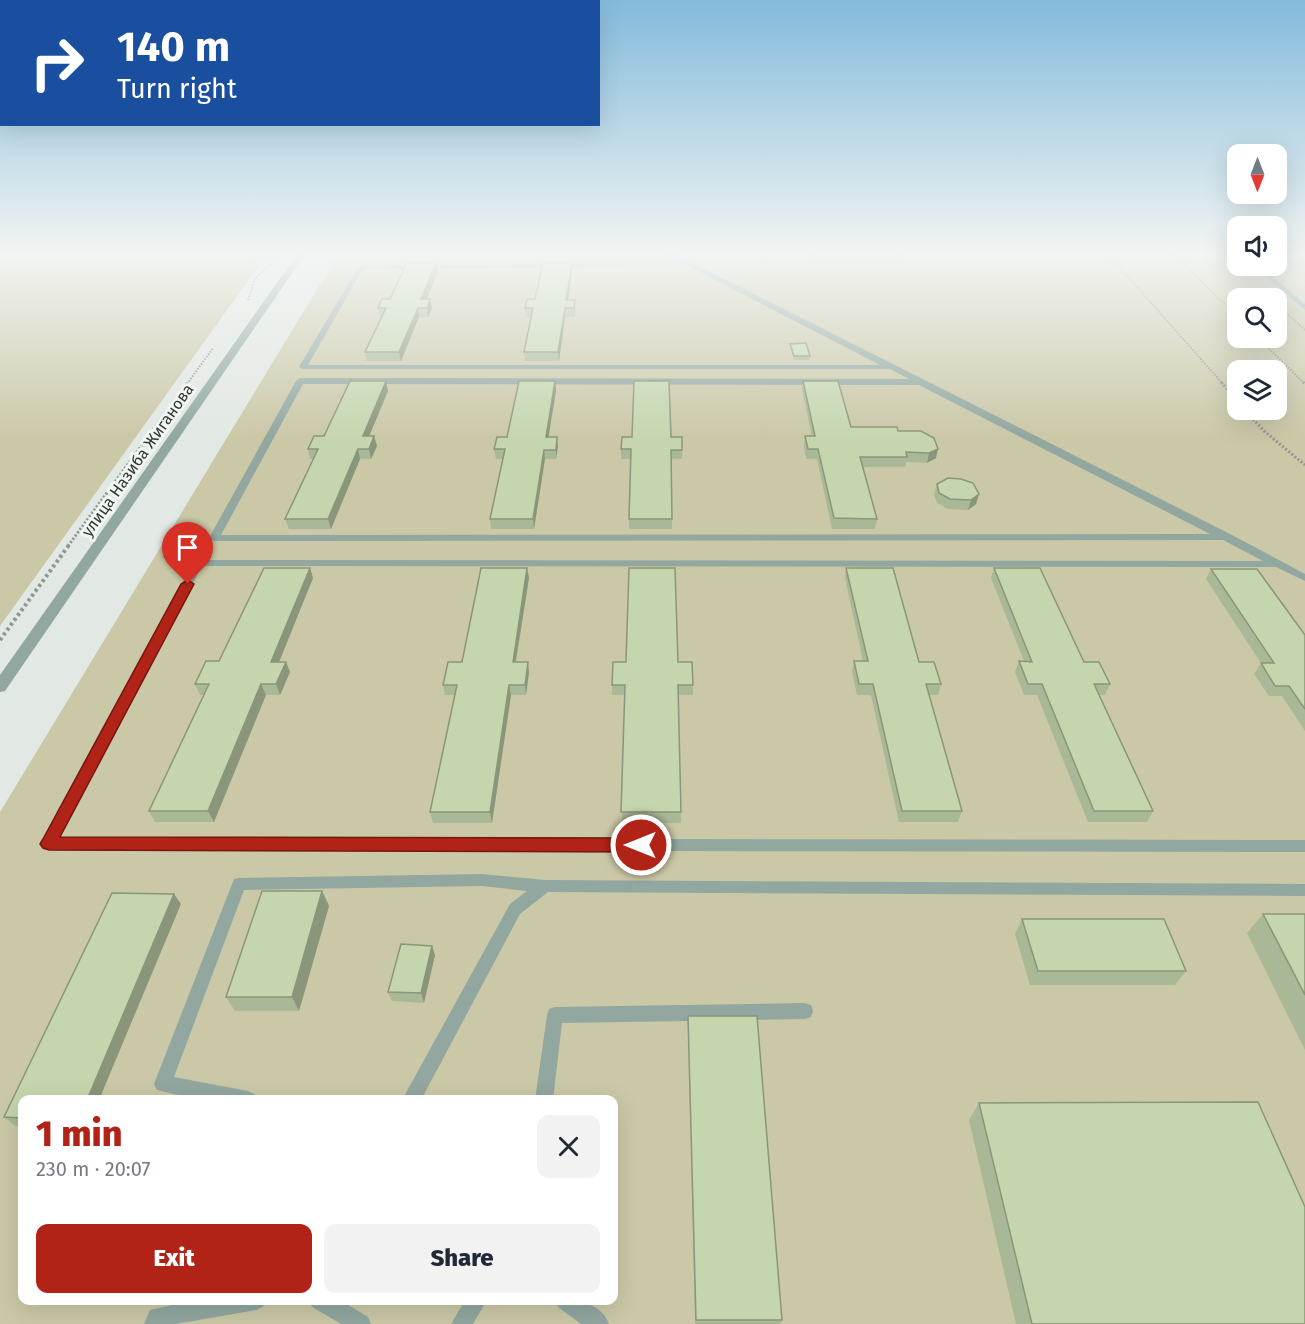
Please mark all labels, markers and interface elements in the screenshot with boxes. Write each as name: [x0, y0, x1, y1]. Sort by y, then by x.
text: 140 m: [117, 22, 230, 72]
icon: right: [18, 24, 96, 102]
text: Turn right: [117, 73, 237, 105]
north arrow: [1227, 144, 1287, 204]
map controls: [1227, 144, 1287, 420]
button: sound: [1227, 216, 1287, 276]
button: search: [1227, 288, 1287, 348]
button: layers: [1227, 360, 1287, 420]
street label: улица Назиба Жиганова: [77, 380, 197, 540]
pin: [162, 522, 213, 584]
icon: arrive: [171, 531, 204, 564]
position arrow: [609, 813, 673, 877]
text: 1 min: [36, 1112, 122, 1156]
button: close: [537, 1115, 600, 1178]
text: 230 m · 20:07: [36, 1157, 150, 1181]
button: Exit: [36, 1224, 312, 1293]
button: Share: [324, 1224, 600, 1293]

